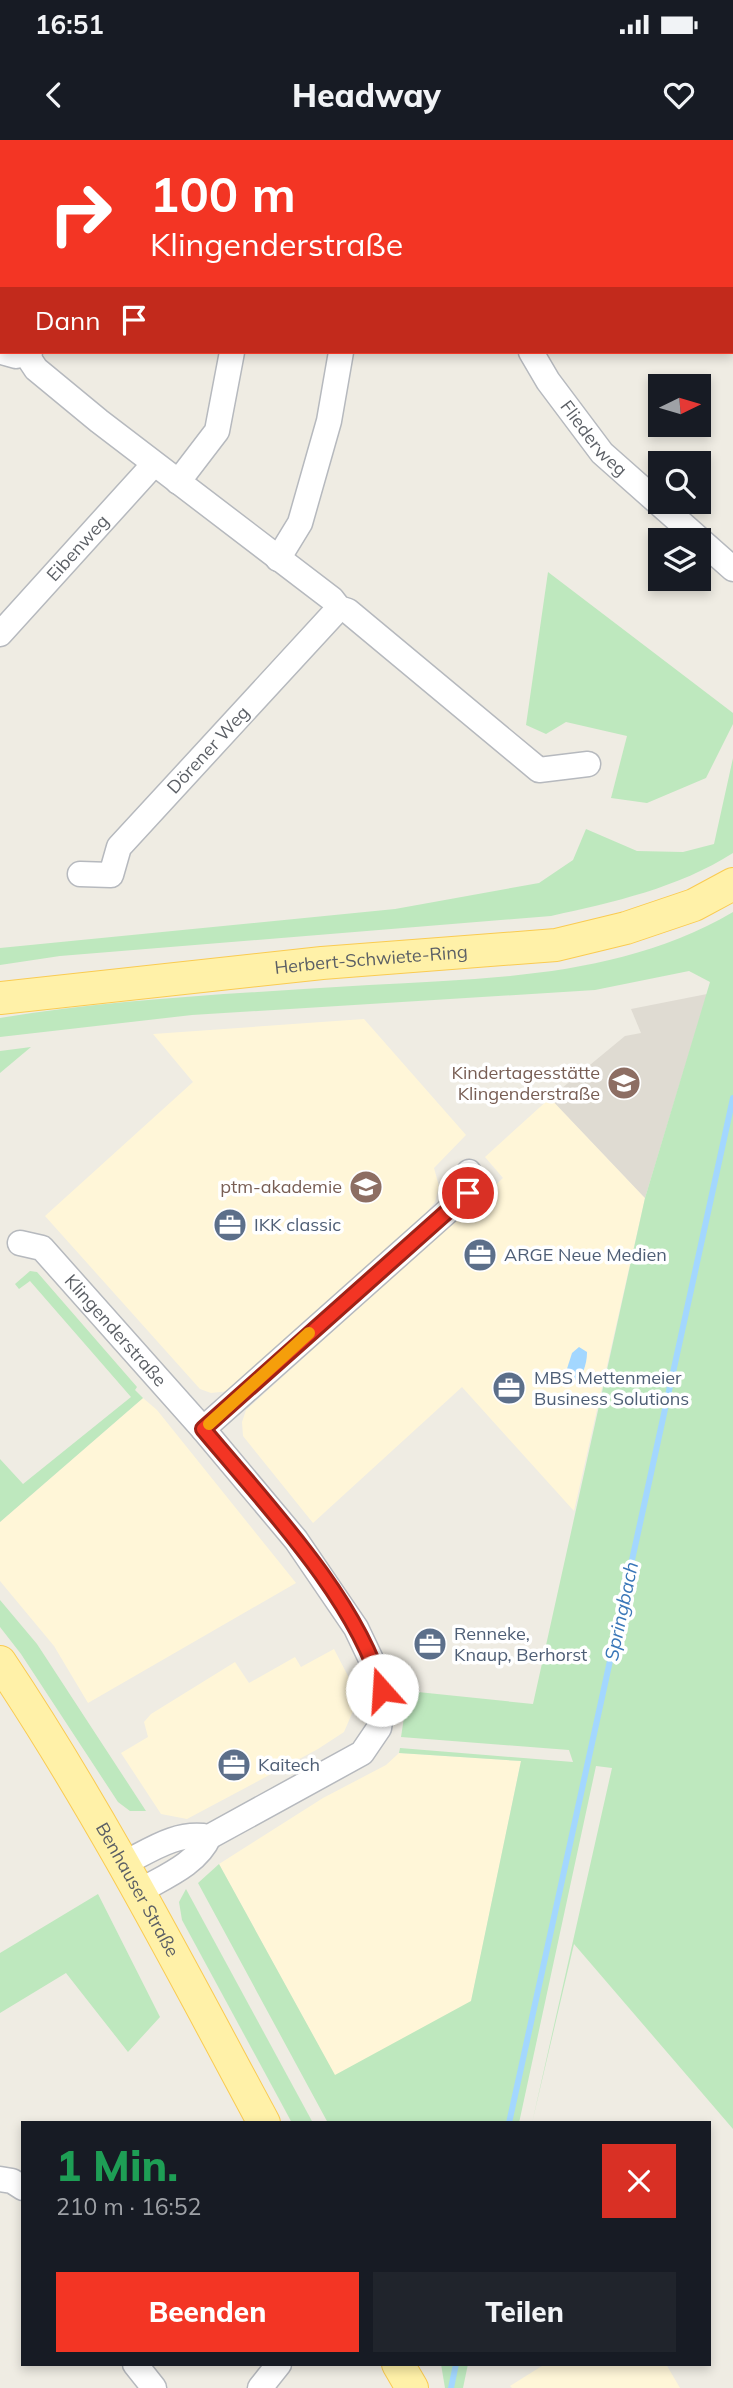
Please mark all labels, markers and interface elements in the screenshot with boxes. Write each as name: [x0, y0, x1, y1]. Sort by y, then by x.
text: 16:51: [35, 8, 104, 41]
text: Headway: [292, 75, 441, 115]
icon: back: [35, 76, 73, 114]
icon: heart: [660, 76, 698, 114]
text: 100 m: [150, 163, 296, 224]
icon: right: [35, 168, 126, 259]
text: Klingenderstraße: [150, 224, 403, 264]
icon: arrive: [115, 301, 153, 339]
text: Dann: [35, 304, 101, 337]
north arrow: [648, 374, 710, 438]
map controls: [648, 374, 711, 591]
street label: Fliederweg: [556, 396, 632, 481]
button: search: [648, 451, 711, 514]
street label: Eibenweg: [41, 510, 114, 586]
button: layers: [648, 528, 711, 591]
street label: Dörener Weg: [162, 701, 254, 798]
street label: Herbert-Schwiete-Ring: [273, 940, 468, 979]
place label: Kindertagesstätte Klingenderstraße: [451, 1061, 600, 1105]
school or university icon: Kindertagesstätte Klingenderstraße: [605, 1064, 643, 1102]
pin: [438, 1163, 498, 1223]
school or university icon: ptm-akademie: [347, 1168, 385, 1206]
icon: arrive: [449, 1174, 487, 1212]
place label: ptm-akademie: [220, 1175, 342, 1198]
office icon: IKK classic: [211, 1206, 249, 1244]
place label: IKK classic: [254, 1213, 341, 1236]
office icon: ARGE Neue Medien: [461, 1236, 499, 1274]
place label: ARGE Neue Medien: [504, 1243, 667, 1266]
street label: Klingenderstraße: [60, 1269, 172, 1391]
place label: MBS Mettenmeier Business Solutions: [534, 1366, 689, 1410]
office icon: MBS Mettenmeier Business Solutions: [490, 1369, 528, 1407]
water label: Springbach: [599, 1559, 643, 1663]
place label: Renneke, Knaup, Berhorst: [454, 1622, 587, 1666]
office icon: Renneke, Knaup, Berhorst: [411, 1625, 449, 1663]
position arrow: [345, 1653, 419, 1727]
office icon: Kaitech: [215, 1746, 253, 1784]
place label: Kaitech: [258, 1753, 320, 1776]
street label: Benhauser Straße: [91, 1818, 184, 1961]
text: 1 Min.: [56, 2139, 178, 2192]
button: close: [602, 2144, 676, 2218]
text: 210 m · 16:52: [56, 2192, 201, 2221]
button: Beenden: [56, 2272, 359, 2352]
button: Teilen: [373, 2272, 676, 2352]

